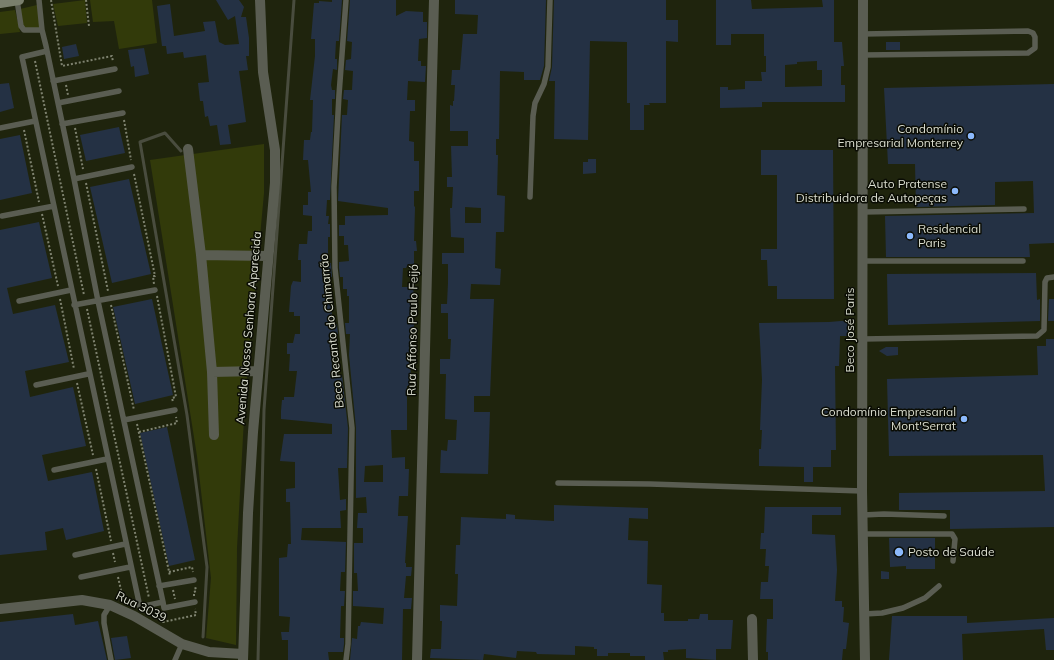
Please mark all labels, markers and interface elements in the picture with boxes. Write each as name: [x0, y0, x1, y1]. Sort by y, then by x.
place label: Condomínio Empresarial Monterrey: [838, 122, 963, 150]
marker: Condomínio Empresarial Monterrey: [966, 131, 976, 141]
place label: Auto Pratense Distribuidora de Autopeças: [796, 177, 947, 205]
marker: Auto Pratense Distribuidora de Autopeças: [950, 186, 960, 196]
place label: Residencial Paris: [918, 222, 981, 250]
street label: Avenida Nossa Senhora Aparecida: [233, 231, 265, 425]
marker: Residencial Paris: [905, 231, 915, 241]
street label: Beco Recanto do Chimarrão: [317, 253, 347, 409]
street label: Rua Affonso Paulo Feijó: [405, 264, 421, 396]
street label: Beco José Paris: [843, 288, 857, 372]
place label: Condomínio Empresarial Mont'Serrat: [821, 405, 956, 433]
marker: Condomínio Empresarial Mont'Serrat: [959, 414, 969, 424]
place label: Posto de Saúde: [908, 545, 995, 559]
marker: Posto de Saúde: [893, 546, 905, 558]
street label: Rua 3039: [113, 589, 169, 625]

